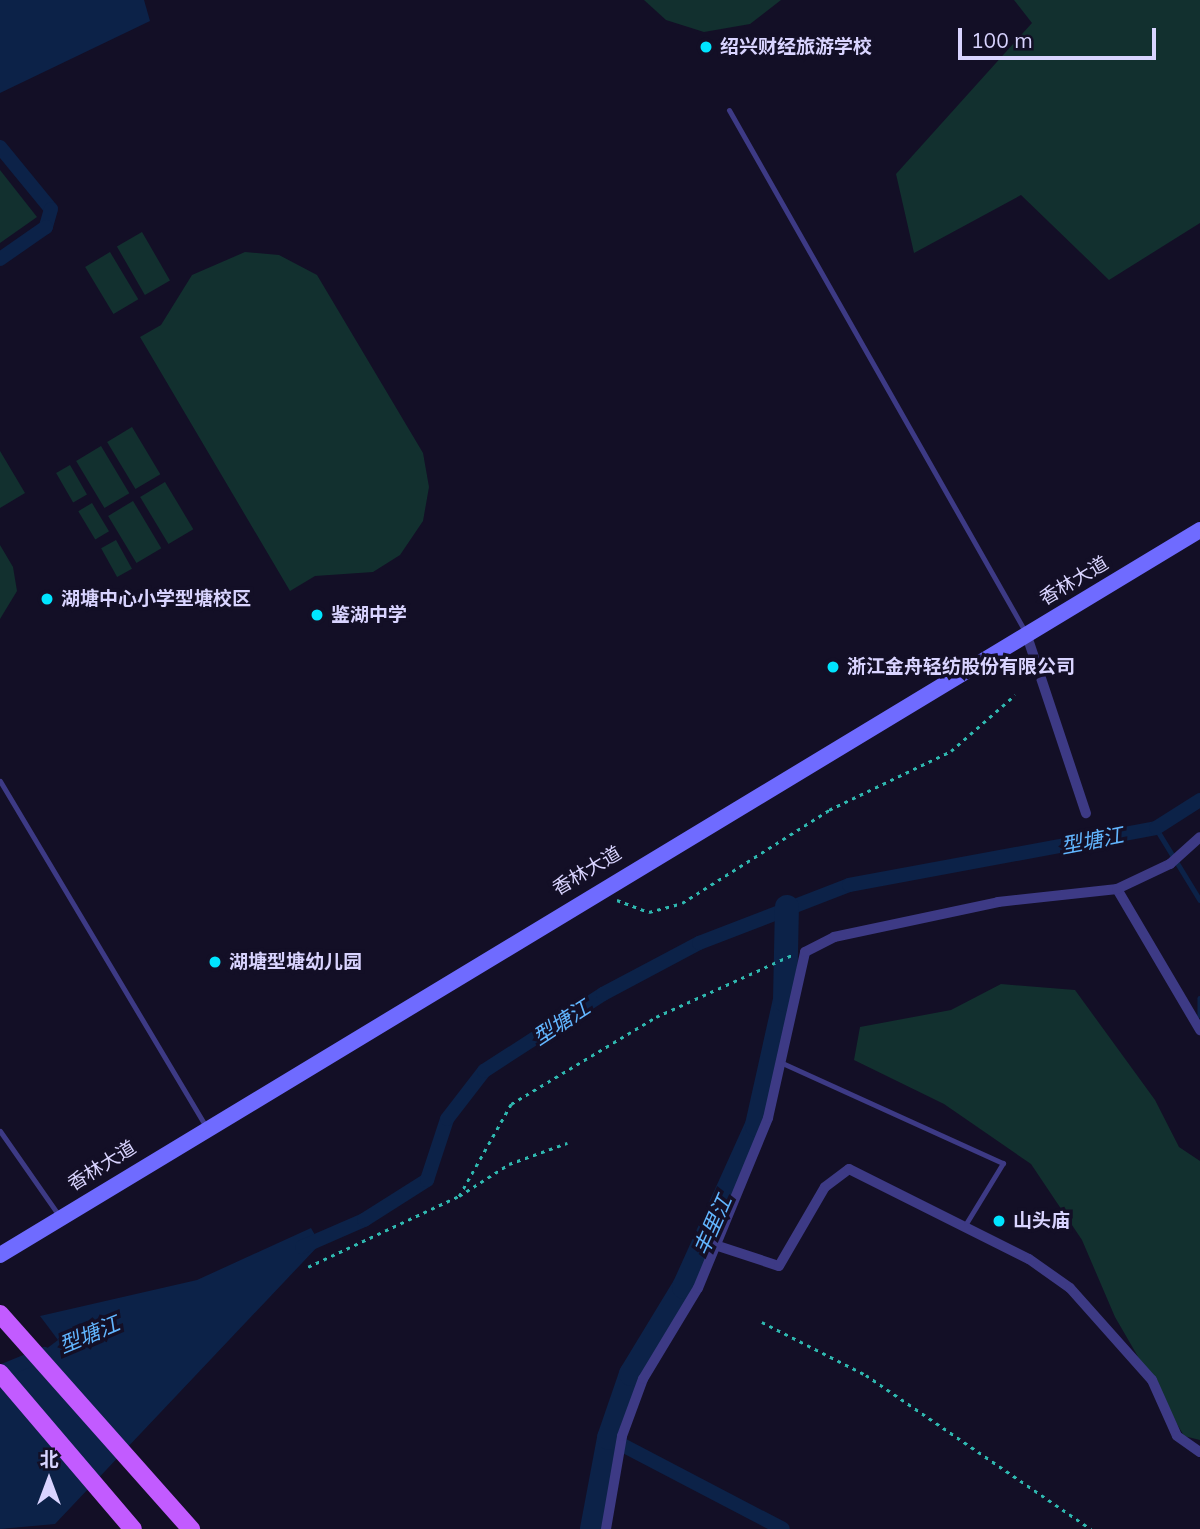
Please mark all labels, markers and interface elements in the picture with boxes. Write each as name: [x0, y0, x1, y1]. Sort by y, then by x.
scale bar: [962, 14, 1160, 58]
text: 100 m: [971, 27, 1033, 53]
place label: 绍兴财经旅游学校: [720, 36, 872, 58]
marker: 绍兴财经旅游学校: [698, 39, 714, 55]
street label: 香林大道: [1036, 552, 1112, 610]
place label: 湖塘中心小学型塘校区: [61, 588, 251, 610]
marker: 湖塘中心小学型塘校区: [39, 591, 55, 607]
place label: 鉴湖中学: [331, 604, 407, 626]
marker: 鉴湖中学: [309, 607, 325, 623]
place label: 浙江金舟轻纺股份有限公司: [847, 656, 1075, 678]
marker: 浙江金舟轻纺股份有限公司: [825, 659, 841, 675]
water label: 型塘江: [1059, 822, 1125, 858]
street label: 香林大道: [549, 842, 625, 900]
place label: 湖塘型塘幼儿园: [229, 951, 362, 973]
marker: 湖塘型塘幼儿园: [207, 954, 223, 970]
water label: 型塘江: [528, 994, 594, 1050]
street label: 香林大道: [64, 1136, 140, 1196]
water label: 丰里江: [688, 1191, 736, 1259]
place label: 山头庙: [1013, 1210, 1070, 1232]
marker: 山头庙: [991, 1213, 1007, 1229]
water label: 型塘江: [55, 1310, 123, 1358]
north arrow: [14, 1445, 84, 1515]
text: 北: [39, 1447, 59, 1471]

